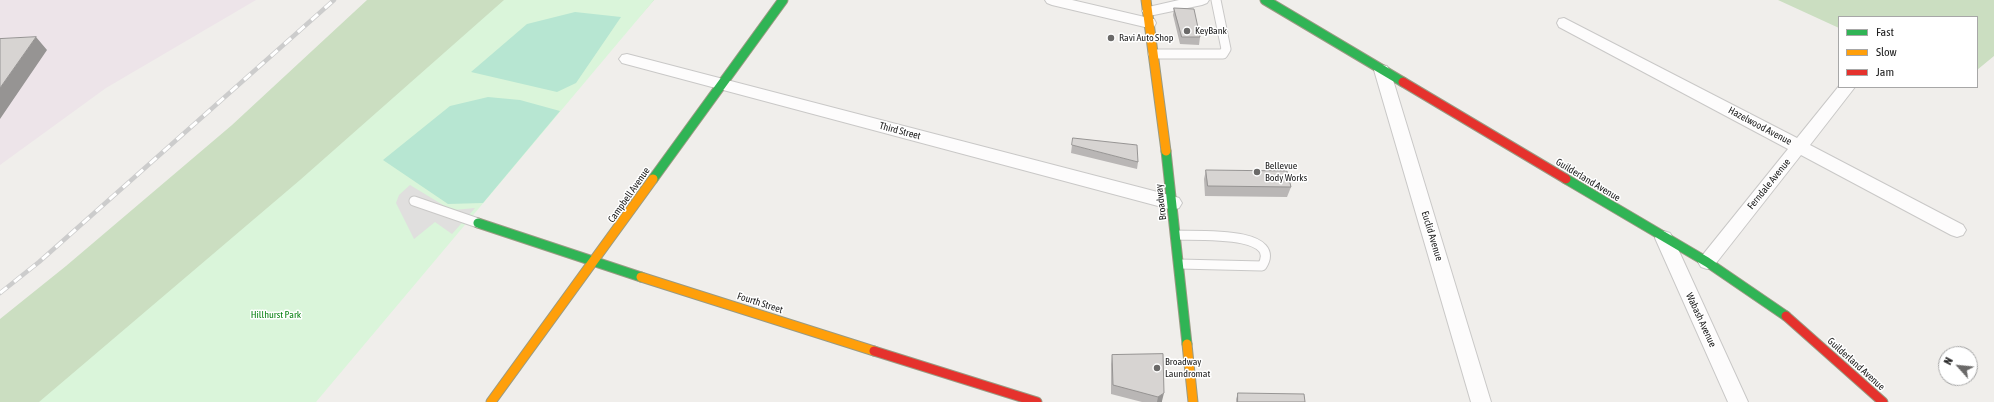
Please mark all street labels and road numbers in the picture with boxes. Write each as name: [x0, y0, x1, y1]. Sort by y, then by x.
street label: Hazelwood Avenue: [1726, 104, 1794, 148]
street label: Third Street: [878, 120, 922, 142]
street label: Guilderland Avenue: [1554, 156, 1622, 204]
street label: Ferndale Avenue: [1745, 156, 1793, 212]
street label: Campbell Avenue: [606, 165, 652, 225]
street label: Broadway: [1153, 183, 1169, 221]
street label: Euclid Avenue: [1419, 210, 1445, 262]
street label: Fourth Street: [736, 290, 784, 316]
street label: Wabash Avenue: [1683, 291, 1719, 349]
street label: Guilderland Avenue: [1825, 335, 1887, 393]

